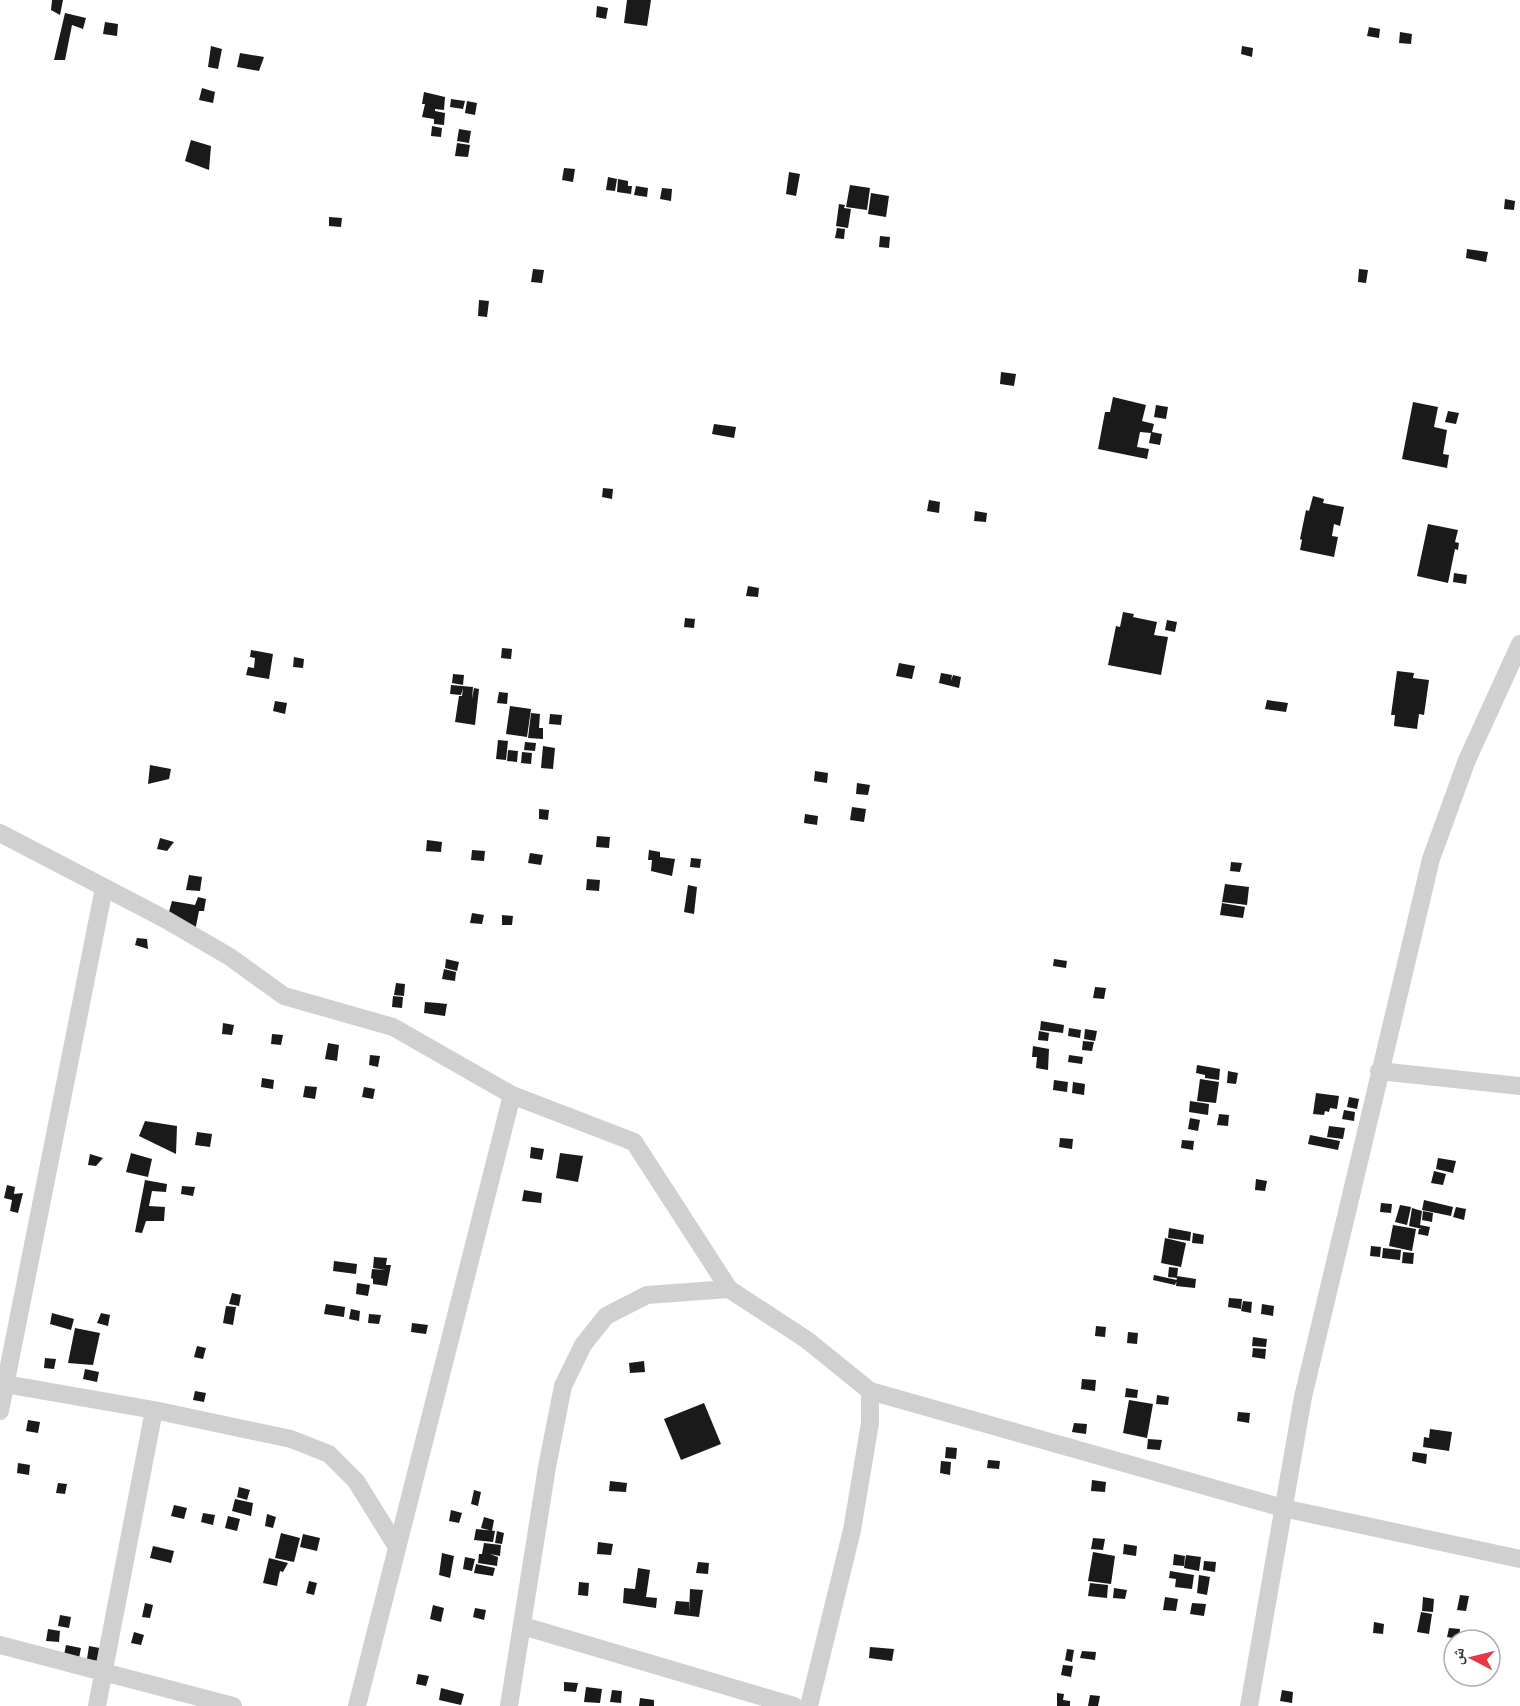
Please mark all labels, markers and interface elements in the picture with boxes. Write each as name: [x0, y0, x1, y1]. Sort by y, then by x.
north arrow: [1442, 1628, 1502, 1688]
text: ش: [1446, 1647, 1468, 1666]

